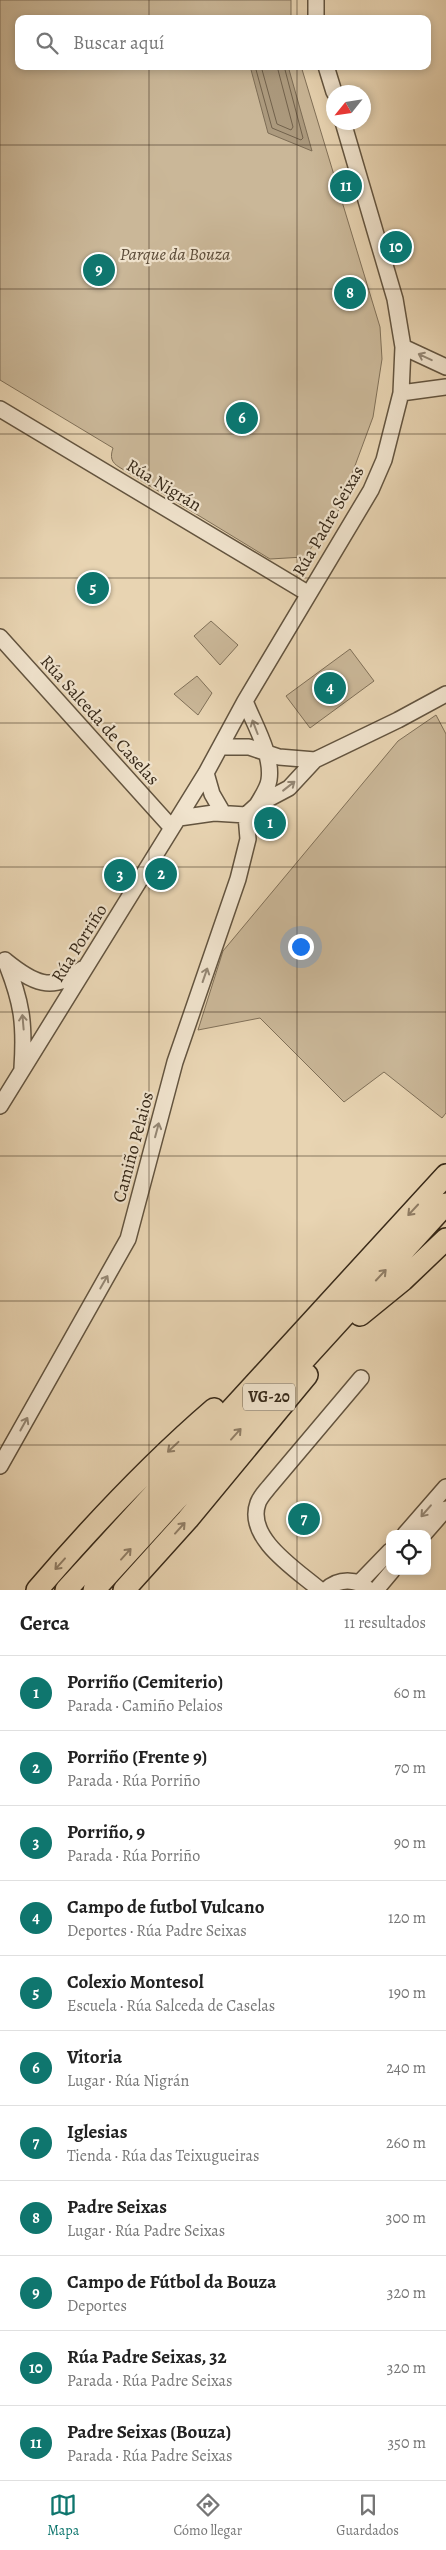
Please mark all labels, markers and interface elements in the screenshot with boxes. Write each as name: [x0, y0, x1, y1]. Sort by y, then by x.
search box: [15, 15, 431, 70]
icon: search: [33, 29, 61, 57]
text: Buscar aquí: [73, 30, 164, 56]
north arrow: [326, 85, 371, 130]
pin: 11: [330, 167, 362, 205]
pin: 10: [380, 228, 412, 266]
park label: Parque da Bouza: [120, 242, 230, 266]
pin: 9: [83, 251, 115, 289]
pin: 8: [334, 274, 366, 312]
one-way arrow: [418, 351, 433, 361]
pin: 6: [226, 399, 258, 437]
street label: Rúa Nigrán: [122, 453, 206, 517]
street label: Rúa Padre Seixas: [287, 461, 369, 581]
pin: 5: [77, 569, 109, 607]
street label: Rúa Salceda de Caselas: [35, 650, 165, 790]
pin: 4: [314, 669, 346, 707]
one-way arrow: [250, 720, 259, 735]
one-way arrow: [282, 781, 295, 792]
pin: 1: [254, 804, 286, 842]
pin: 2: [145, 855, 177, 893]
pin: 3: [104, 856, 136, 894]
street label: Rúa Porriño: [45, 899, 113, 987]
your location: [288, 934, 314, 960]
one-way arrow: [201, 968, 210, 983]
one-way arrow: [18, 1014, 28, 1030]
street label: Camiño Pelaios: [107, 1089, 159, 1205]
one-way arrow: [153, 1122, 163, 1138]
one-way arrow: [407, 1204, 419, 1217]
one-way arrow: [375, 1269, 387, 1281]
one-way arrow: [99, 1275, 109, 1290]
road number: VG-20: [243, 1384, 295, 1410]
one-way arrow: [19, 1416, 29, 1431]
one-way arrow: [230, 1427, 242, 1440]
one-way arrow: [167, 1441, 179, 1453]
pin: 7: [288, 1500, 320, 1538]
one-way arrow: [420, 1504, 431, 1517]
one-way arrow: [174, 1522, 186, 1535]
map controls: [386, 1530, 431, 1575]
button: locate: [386, 1530, 431, 1575]
one-way arrow: [120, 1547, 132, 1560]
one-way arrow: [54, 1557, 66, 1570]
text: Cerca: [20, 1609, 70, 1637]
text: 11 resultados: [344, 1612, 426, 1634]
text: Porriño (Cemiterio): [67, 1669, 223, 1695]
text: 1: [33, 1682, 39, 1704]
text: 60 m: [394, 1682, 426, 1704]
text: Parada · Camiño Pelaios: [67, 1695, 223, 1717]
text: Porriño (Frente 9): [67, 1744, 207, 1770]
text: 2: [32, 1757, 40, 1779]
text: 70 m: [394, 1757, 426, 1779]
text: Parada · Rúa Porriño: [67, 1770, 200, 1792]
text: Porriño, 9: [67, 1819, 145, 1845]
text: 3: [33, 1832, 39, 1854]
text: 90 m: [394, 1832, 426, 1854]
text: Parada · Rúa Porriño: [67, 1845, 200, 1867]
text: Campo de futbol Vulcano: [67, 1894, 264, 1920]
text: 4: [32, 1907, 40, 1929]
text: 120 m: [388, 1907, 426, 1929]
text: Deportes · Rúa Padre Seixas: [67, 1920, 247, 1942]
text: Colexio Montesol: [67, 1969, 204, 1995]
text: 5: [33, 1982, 39, 2004]
text: 190 m: [388, 1982, 426, 2004]
text: Escuela · Rúa Salceda de Caselas: [67, 1995, 275, 2017]
text: Vitoria: [67, 2044, 122, 2070]
text: 6: [32, 2057, 40, 2079]
text: 240 m: [386, 2057, 426, 2079]
text: Lugar · Rúa Nigrán: [67, 2070, 189, 2092]
text: Iglesias: [67, 2119, 127, 2145]
text: 7: [33, 2132, 39, 2154]
text: 260 m: [386, 2132, 426, 2154]
text: Tienda · Rúa das Teixugueiras: [67, 2145, 259, 2167]
text: Padre Seixas: [67, 2194, 167, 2220]
text: 8: [32, 2207, 40, 2229]
text: 300 m: [386, 2207, 426, 2229]
text: Lugar · Rúa Padre Seixas: [67, 2220, 225, 2242]
text: Campo de Fútbol da Bouza: [67, 2269, 276, 2295]
text: 9: [32, 2282, 40, 2304]
text: 320 m: [387, 2282, 426, 2304]
text: Deportes: [67, 2295, 127, 2317]
text: Rúa Padre Seixas, 32: [67, 2344, 227, 2370]
text: 10: [29, 2357, 43, 2379]
text: 320 m: [387, 2357, 426, 2379]
text: Parada · Rúa Padre Seixas: [67, 2370, 232, 2392]
text: Padre Seixas (Bouza): [67, 2419, 231, 2445]
text: 11: [30, 2432, 42, 2454]
text: 350 m: [387, 2432, 426, 2454]
text: Parada · Rúa Padre Seixas: [67, 2445, 232, 2467]
tab: Mapa: [47, 2491, 79, 2540]
tab: Cómo llegar: [174, 2491, 242, 2540]
tab: Guardados: [336, 2491, 399, 2540]

